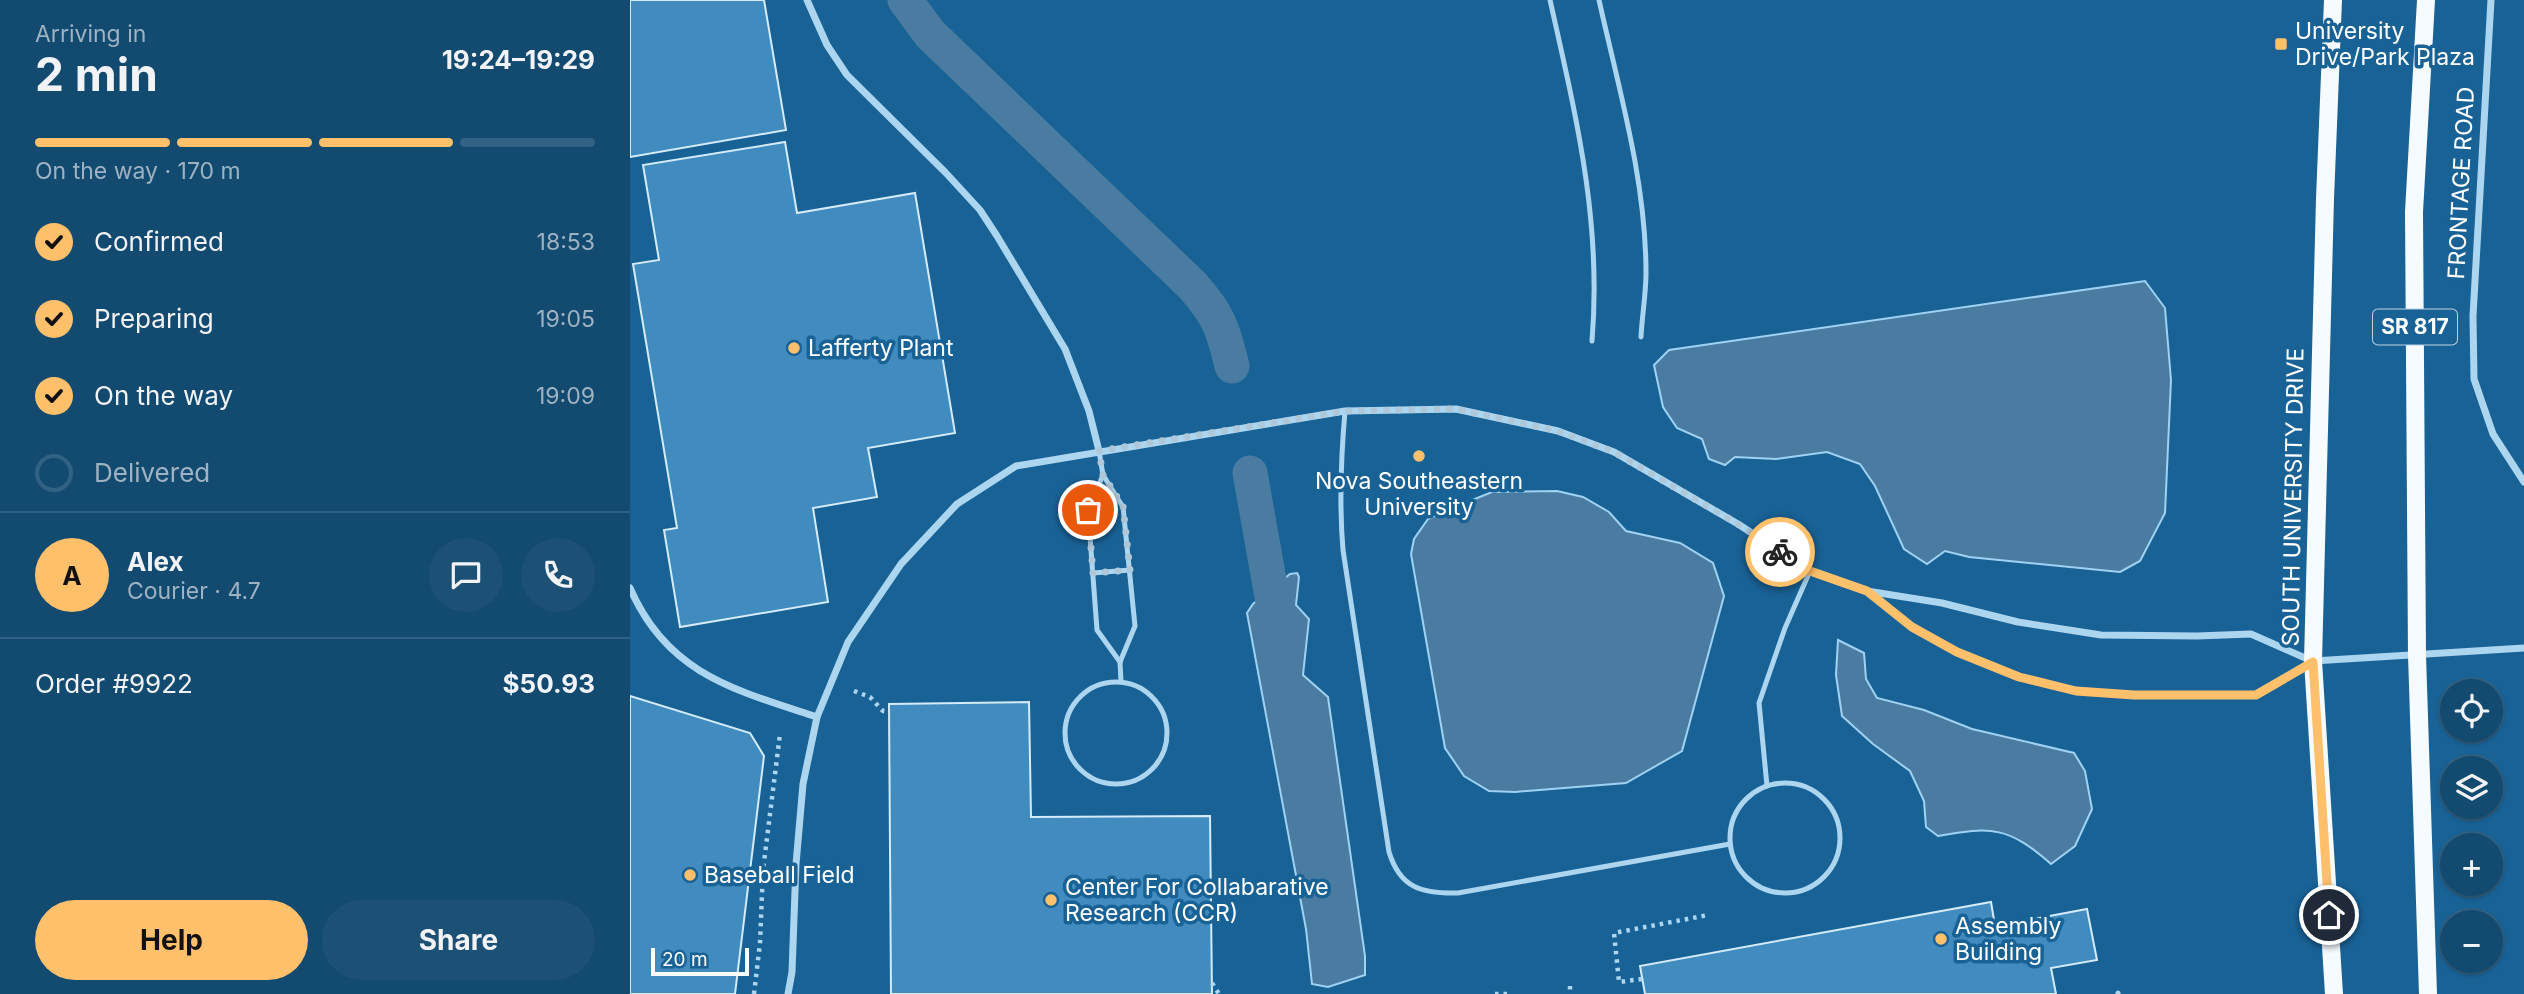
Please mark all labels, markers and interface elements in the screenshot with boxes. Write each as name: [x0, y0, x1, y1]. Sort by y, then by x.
place label: University Drive/Park Plaza: [2295, 17, 2475, 71]
text: Arriving in: [35, 20, 146, 48]
marker: University Drive/Park Plaza: [2273, 36, 2289, 52]
text: 19:24–19:29: [442, 44, 595, 75]
text: 2 min: [35, 46, 158, 102]
street label: FRONTAGE ROAD: [2442, 86, 2480, 280]
text: On the way · 170 m: [35, 157, 241, 185]
icon: check: [35, 223, 73, 261]
text: Confirmed: [94, 226, 224, 257]
text: 18:53: [537, 228, 595, 256]
icon: check: [35, 300, 73, 338]
text: Preparing: [94, 303, 214, 334]
text: 19:05: [536, 305, 595, 333]
road number: SR 817: [2373, 310, 2457, 344]
place label: Lafferty Plant: [808, 334, 954, 362]
marker: Lafferty Plant: [786, 340, 802, 356]
street label: SOUTH UNIVERSITY DRIVE: [2276, 347, 2310, 647]
icon: check: [35, 377, 73, 415]
text: On the way: [94, 380, 233, 411]
text: 19:09: [536, 382, 595, 410]
marker: Nova Southeastern University: [1411, 448, 1427, 464]
text: Delivered: [94, 457, 210, 488]
place label: Nova Southeastern University: [1315, 467, 1523, 521]
pin: [1058, 480, 1118, 540]
icon: bag: [1069, 491, 1107, 529]
courier: [1745, 517, 1815, 587]
icon: bike: [1761, 533, 1799, 571]
button: chat: [429, 538, 503, 612]
button: phone: [521, 538, 595, 612]
text: Alex: [127, 546, 184, 577]
text: A: [62, 560, 82, 591]
text: Courier · 4.7: [127, 577, 261, 605]
text: Order #9922: [35, 668, 193, 699]
text: $50.93: [503, 668, 595, 699]
map controls: [2440, 679, 2503, 973]
button: locate: [2440, 679, 2503, 742]
button: layers: [2440, 756, 2503, 819]
button: +: [2440, 833, 2503, 896]
place label: Baseball Field: [704, 861, 855, 889]
marker: Baseball Field: [682, 867, 698, 883]
place label: Center For Collabarative Research (CCR): [1065, 873, 1329, 927]
pin: [2299, 885, 2359, 945]
marker: Center For Collabarative Research (CCR): [1043, 892, 1059, 908]
icon: home: [2310, 896, 2348, 934]
button: Help: [35, 900, 308, 980]
button: Share: [322, 900, 595, 980]
button: −: [2440, 910, 2503, 973]
place label: Assembly Building: [1955, 912, 2061, 966]
marker: Assembly Building: [1933, 931, 1949, 947]
scale bar: [651, 945, 749, 977]
text: 20 m: [662, 948, 708, 971]

